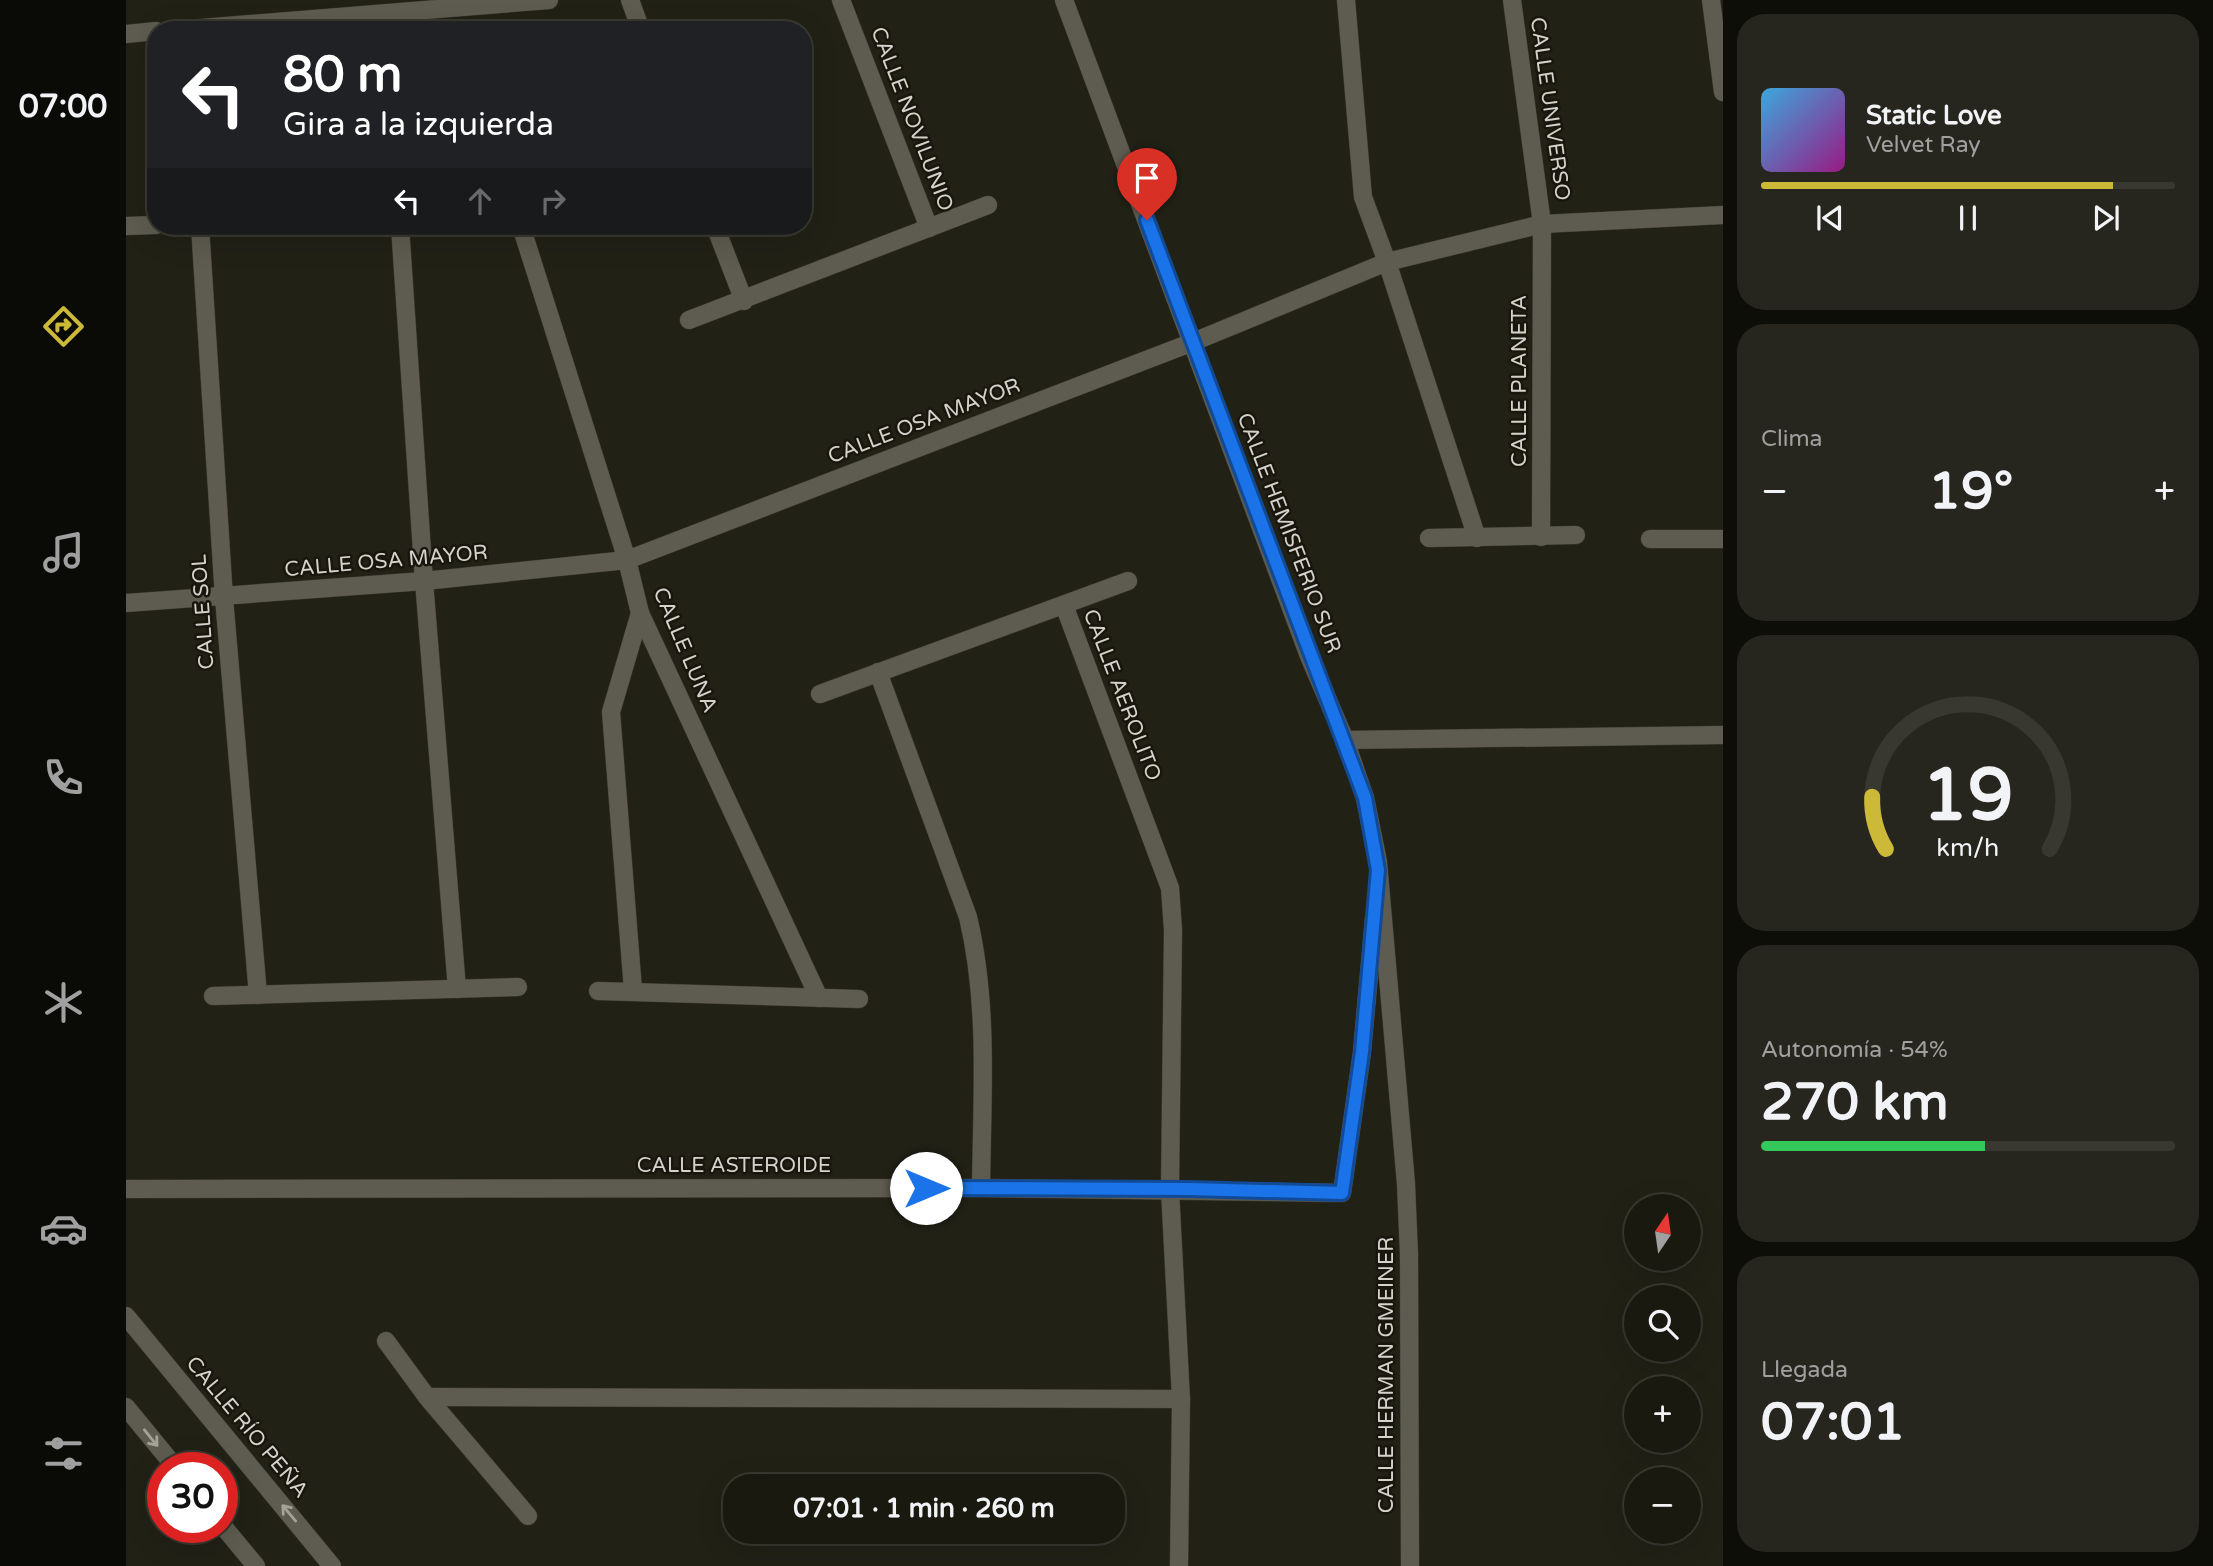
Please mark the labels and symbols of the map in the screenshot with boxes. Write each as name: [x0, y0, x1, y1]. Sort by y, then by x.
street label: CALLE UNIVERSO: [1525, 16, 1575, 202]
street label: CALLE NOVILUNIO: [865, 24, 959, 214]
pin: [1117, 148, 1177, 220]
street label: CALLE PLANETA: [1507, 295, 1532, 467]
street label: CALLE OSA MAYOR: [824, 373, 1024, 469]
street label: CALLE HEMISFERIO SUR: [1232, 409, 1346, 657]
street label: CALLE OSA MAYOR: [283, 540, 489, 582]
street label: CALLE SOL: [187, 554, 219, 670]
street label: CALLE LUNA: [647, 584, 723, 716]
street label: CALLE AEROLITO: [1078, 606, 1166, 784]
position arrow: [889, 1151, 963, 1225]
street label: CALLE ASTEROIDE: [637, 1153, 831, 1178]
north arrow: [1624, 1194, 1701, 1270]
street label: CALLE HERMAN GMEINER: [1374, 1237, 1399, 1513]
street label: CALLE RÍO PEÑA: [181, 1351, 313, 1503]
one-way arrow: [143, 1428, 159, 1446]
speed limit sign: 30: [147, 1452, 238, 1543]
one-way arrow: [281, 1505, 296, 1523]

